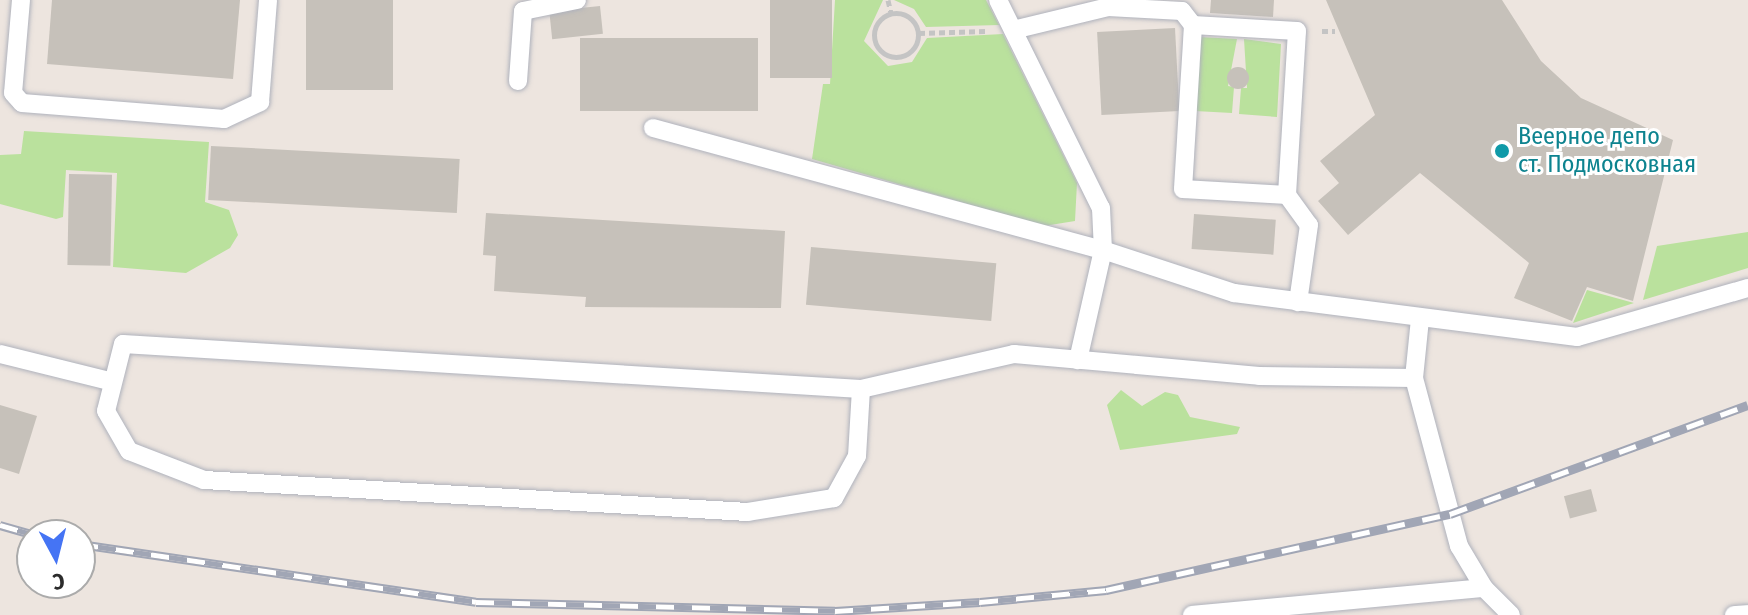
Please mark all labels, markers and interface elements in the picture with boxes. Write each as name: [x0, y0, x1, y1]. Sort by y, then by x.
place label: Веерное депо ст. Подмосковная: [1518, 123, 1696, 179]
marker: Веерное депо ст. Подмосковная: [1493, 142, 1511, 160]
north arrow: [16, 519, 96, 599]
text: С: [51, 567, 66, 595]

